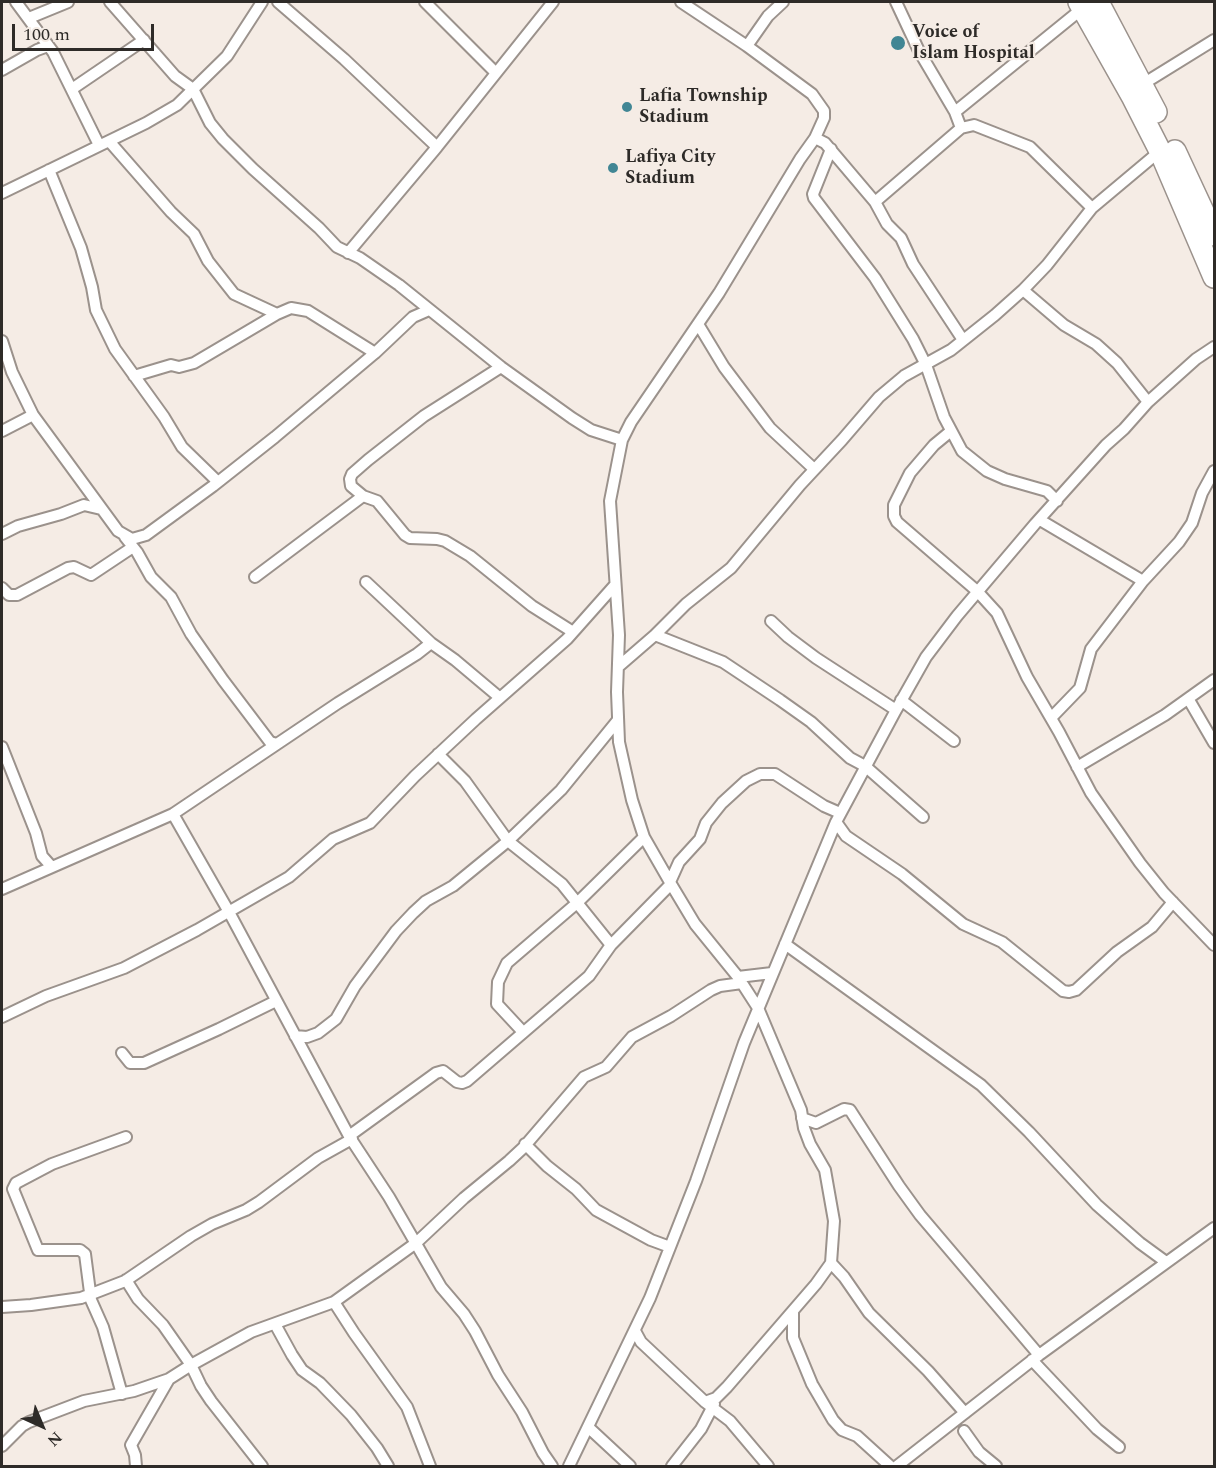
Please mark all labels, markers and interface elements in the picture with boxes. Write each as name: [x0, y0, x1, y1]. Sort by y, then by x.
scale bar: [15, 12, 158, 50]
text: 100 m: [23, 21, 70, 48]
place label: Voice of Islam Hospital: [912, 22, 1035, 64]
marker: Voice of Islam Hospital: [889, 34, 907, 52]
place label: Lafia Township Stadium: [639, 86, 768, 128]
marker: Lafia Township Stadium: [620, 100, 634, 114]
place label: Lafiya City Stadium: [625, 147, 715, 190]
marker: Lafiya City Stadium: [606, 161, 620, 175]
north arrow: [12, 1396, 72, 1456]
text: N: [41, 1426, 68, 1452]

